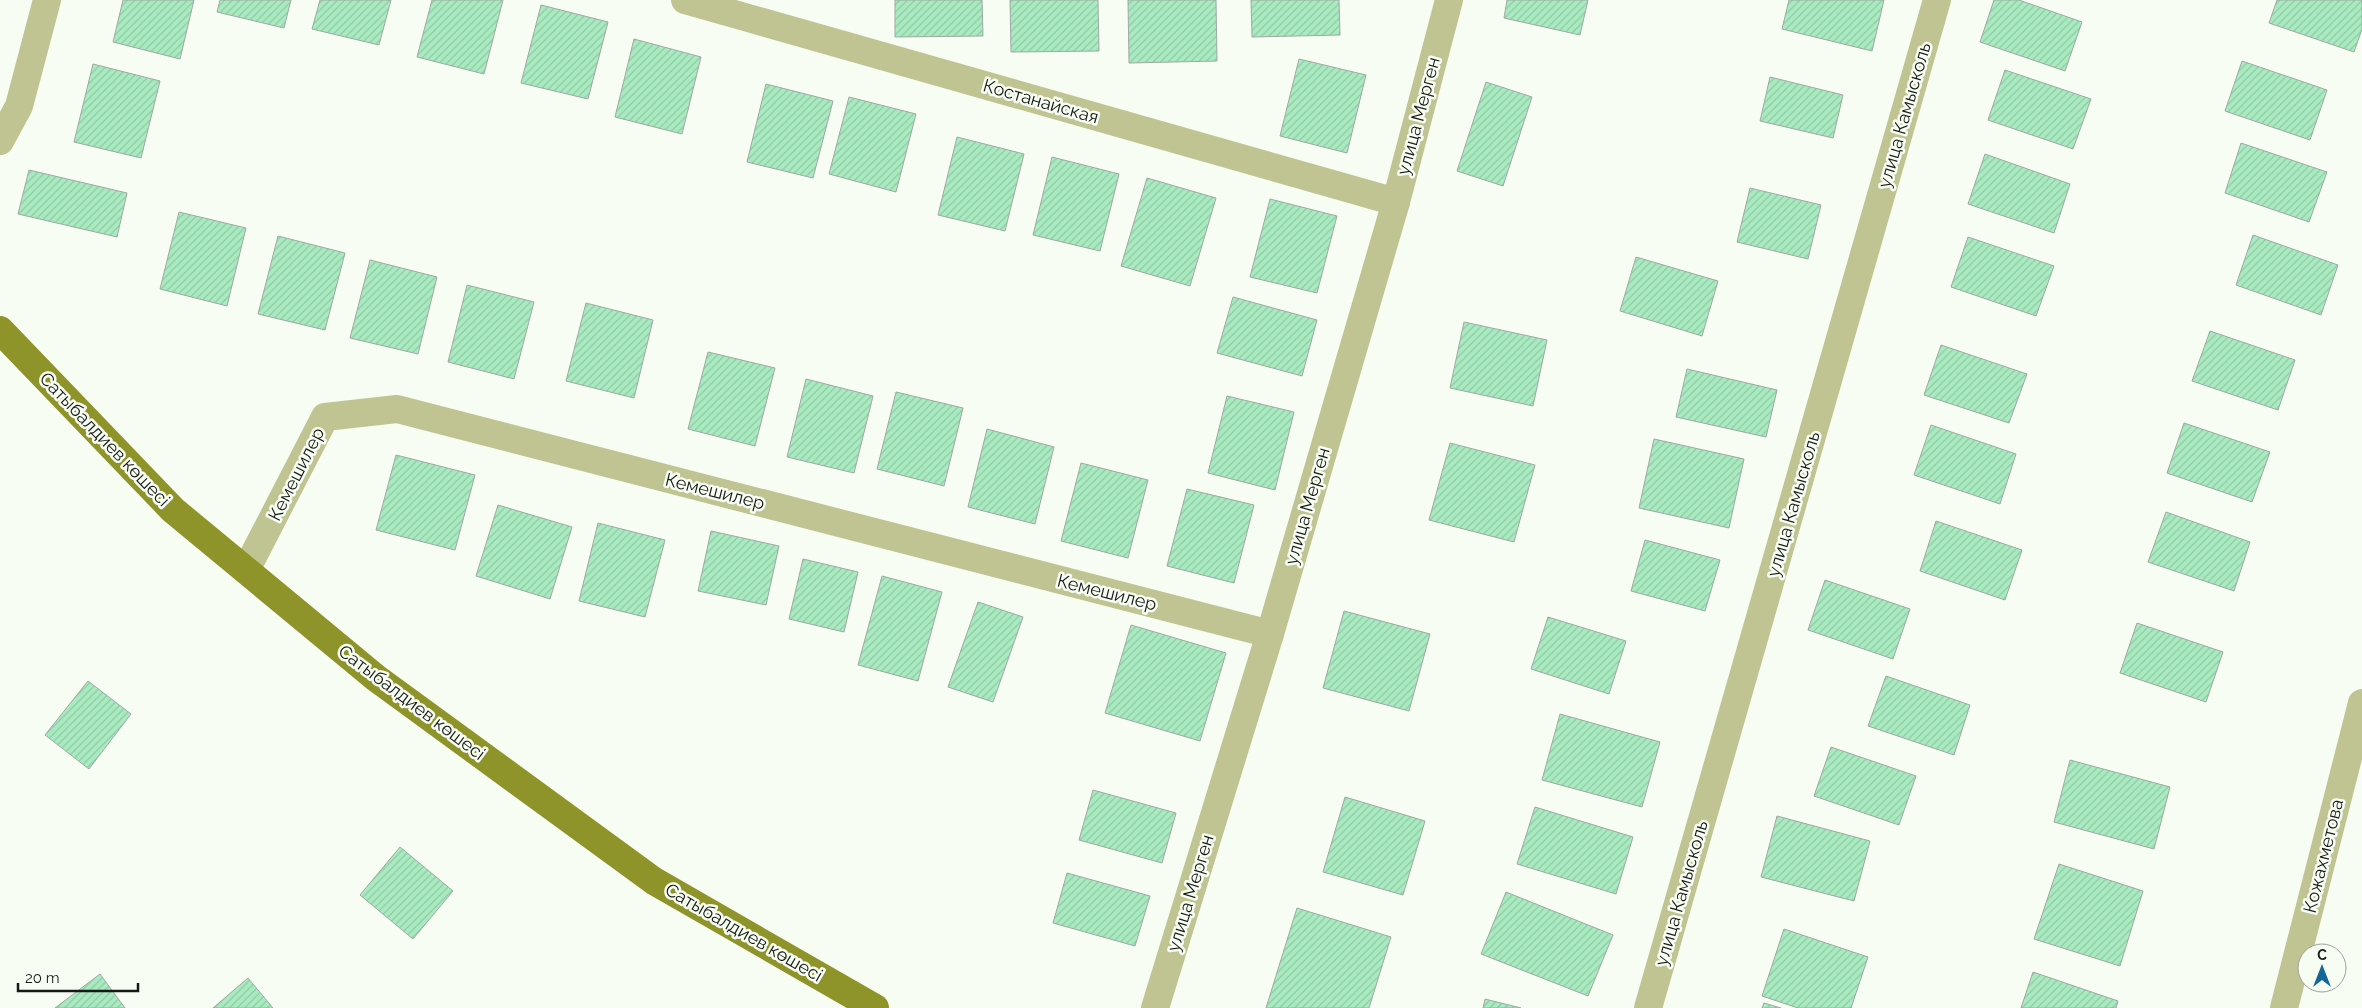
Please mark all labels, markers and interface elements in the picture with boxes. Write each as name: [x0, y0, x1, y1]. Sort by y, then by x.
street label: улица Камысколь: [1873, 40, 1935, 190]
street label: улица Мерген: [1392, 55, 1444, 177]
street label: Костанайская: [981, 74, 1101, 128]
street label: Сатыбалдиев көшесі: [36, 368, 174, 510]
street label: Кемешилер: [264, 424, 328, 524]
street label: улица Камысколь: [1762, 429, 1824, 579]
street label: улица Мерген: [1280, 445, 1334, 567]
street label: Кемешилер: [663, 469, 767, 513]
street label: Кемешилер: [1055, 570, 1159, 614]
street label: Сатыбалдиев көшесі: [335, 640, 489, 764]
street label: Кожахметова: [2299, 797, 2347, 915]
street label: улица Камысколь: [1650, 818, 1712, 968]
street label: улица Мерген: [1162, 832, 1218, 954]
street label: Сатыбалдиев көшесі: [662, 878, 826, 986]
north arrow: [2297, 943, 2347, 993]
text: С: [2317, 947, 2327, 963]
scale bar: [18, 960, 138, 992]
text: 20 m: [25, 969, 60, 987]

